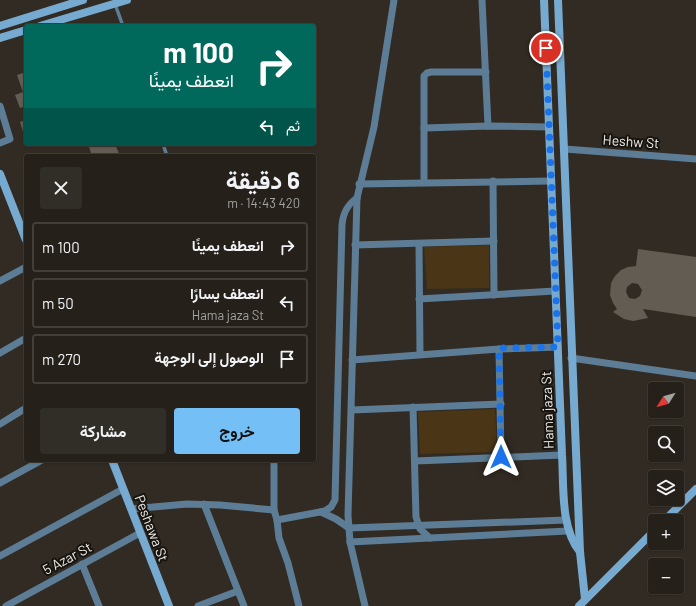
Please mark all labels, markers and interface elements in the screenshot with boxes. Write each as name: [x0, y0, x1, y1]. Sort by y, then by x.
pin: [529, 31, 563, 65]
text: 100 m: [163, 35, 234, 69]
icon: arrive: [535, 37, 557, 59]
icon: right: [248, 40, 300, 92]
text: انعطف يمينًا: [149, 69, 234, 91]
icon: left: [256, 116, 278, 138]
text: ثم: [286, 116, 300, 134]
street label: Heshw St: [602, 131, 660, 151]
text: 6 دقيقة: [226, 165, 300, 194]
button: close: [40, 167, 82, 209]
text: 420 m · 14:43: [227, 195, 300, 211]
text: انعطف يمينًا: [192, 236, 264, 254]
icon: right: [276, 236, 298, 258]
text: 100 m: [42, 238, 80, 256]
text: انعطف يسارًا: [190, 284, 264, 302]
icon: left: [276, 292, 298, 314]
text: 50 m: [42, 294, 74, 312]
text: Hama jaza St: [192, 307, 264, 323]
text: الوصول إلى الوجهة: [154, 348, 264, 366]
icon: arrive: [276, 348, 298, 370]
text: 270 m: [42, 350, 81, 368]
street label: Hama jaza St: [537, 371, 557, 449]
north arrow: [648, 382, 684, 418]
map controls: [648, 382, 684, 594]
button: مشاركة: [40, 408, 166, 454]
button: خروج: [174, 408, 300, 454]
button: search: [648, 426, 684, 462]
position arrow: [480, 436, 522, 478]
button: layers: [648, 470, 684, 506]
street label: Peshawa St: [132, 492, 172, 564]
button: +: [648, 514, 684, 550]
street label: 5 Azar St: [40, 538, 94, 578]
button: −: [648, 558, 684, 594]

